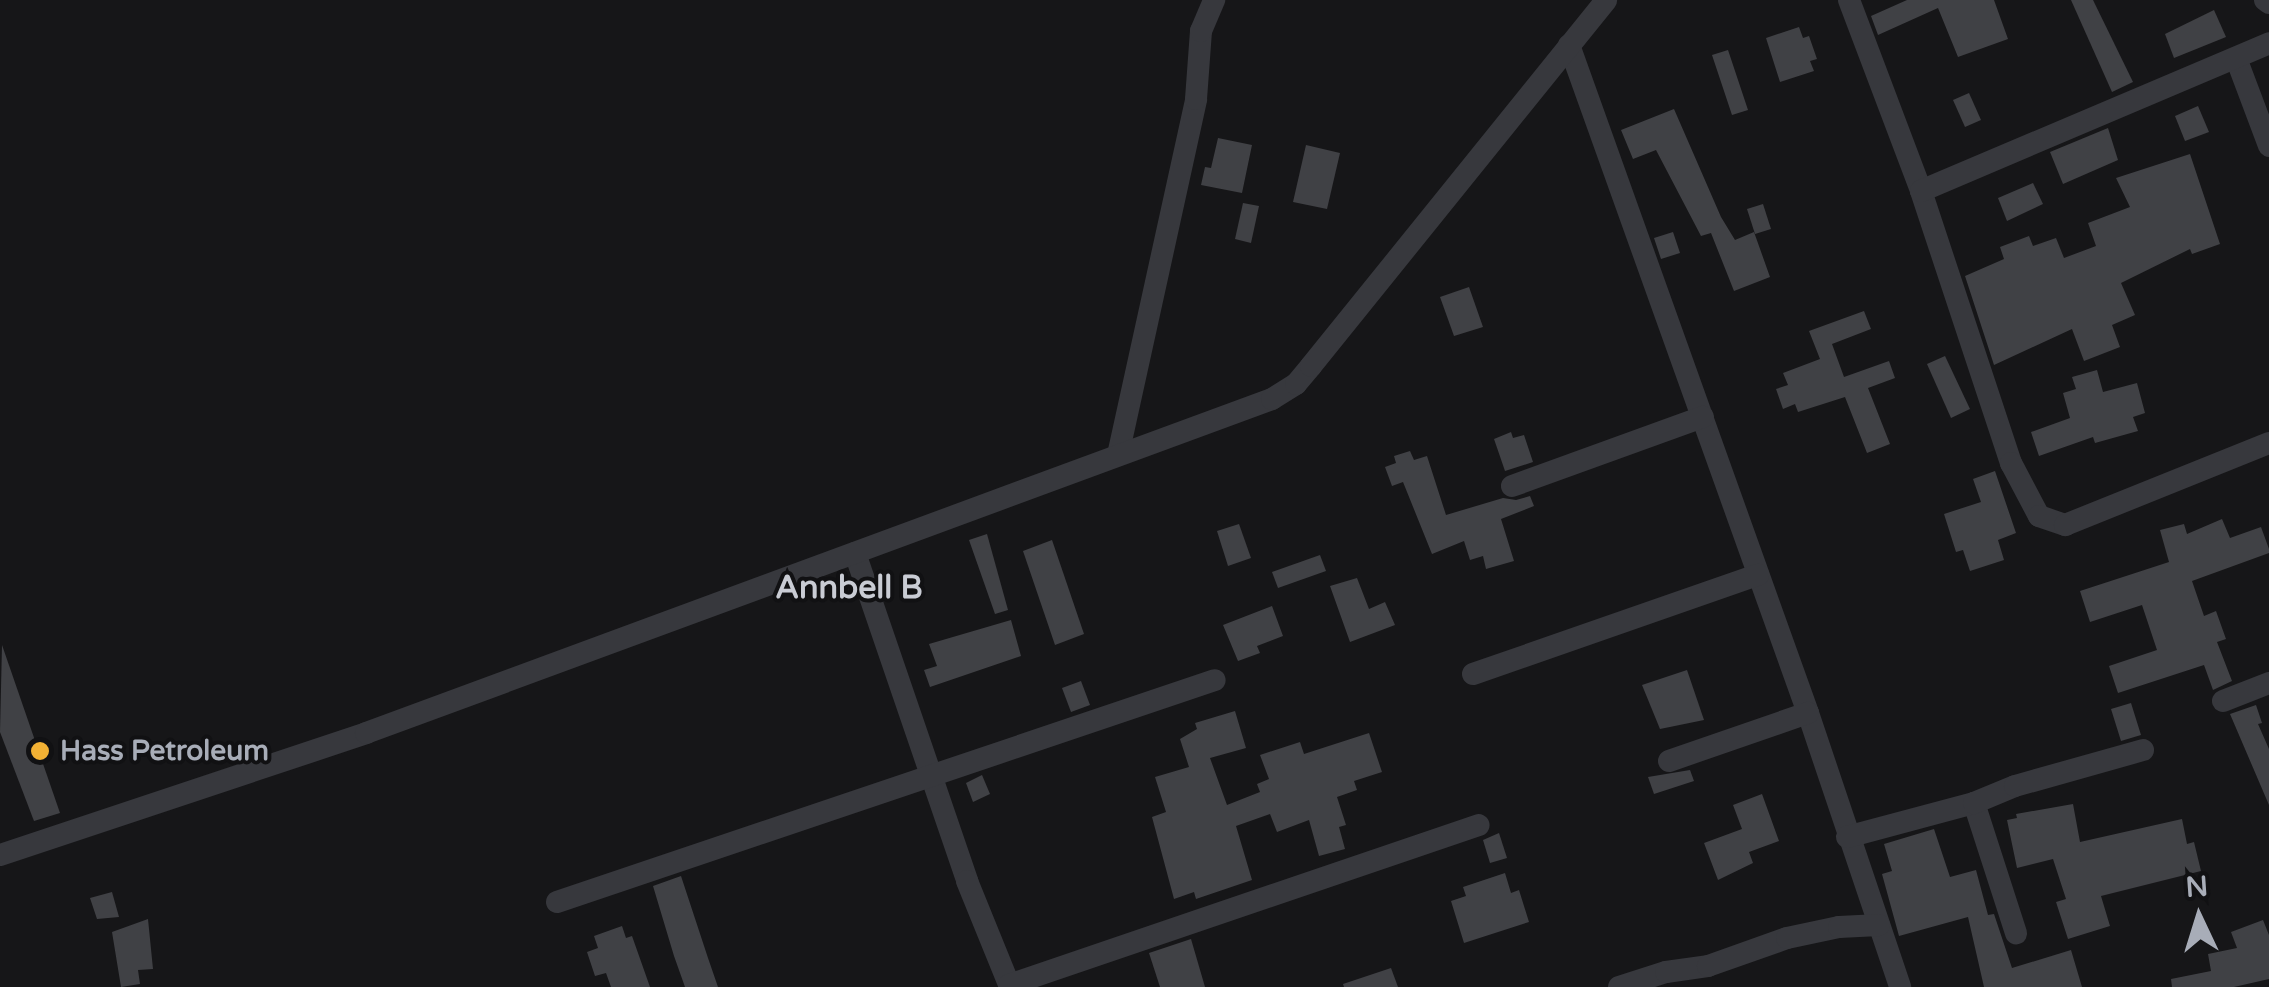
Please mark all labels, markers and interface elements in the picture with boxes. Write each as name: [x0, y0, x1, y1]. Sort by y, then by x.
district label: Annbell B: [775, 569, 923, 607]
place label: Hass Petroleum: [60, 734, 269, 768]
marker: Hass Petroleum: [29, 740, 51, 762]
north arrow: [2149, 867, 2249, 967]
text: N: [2184, 869, 2209, 905]

